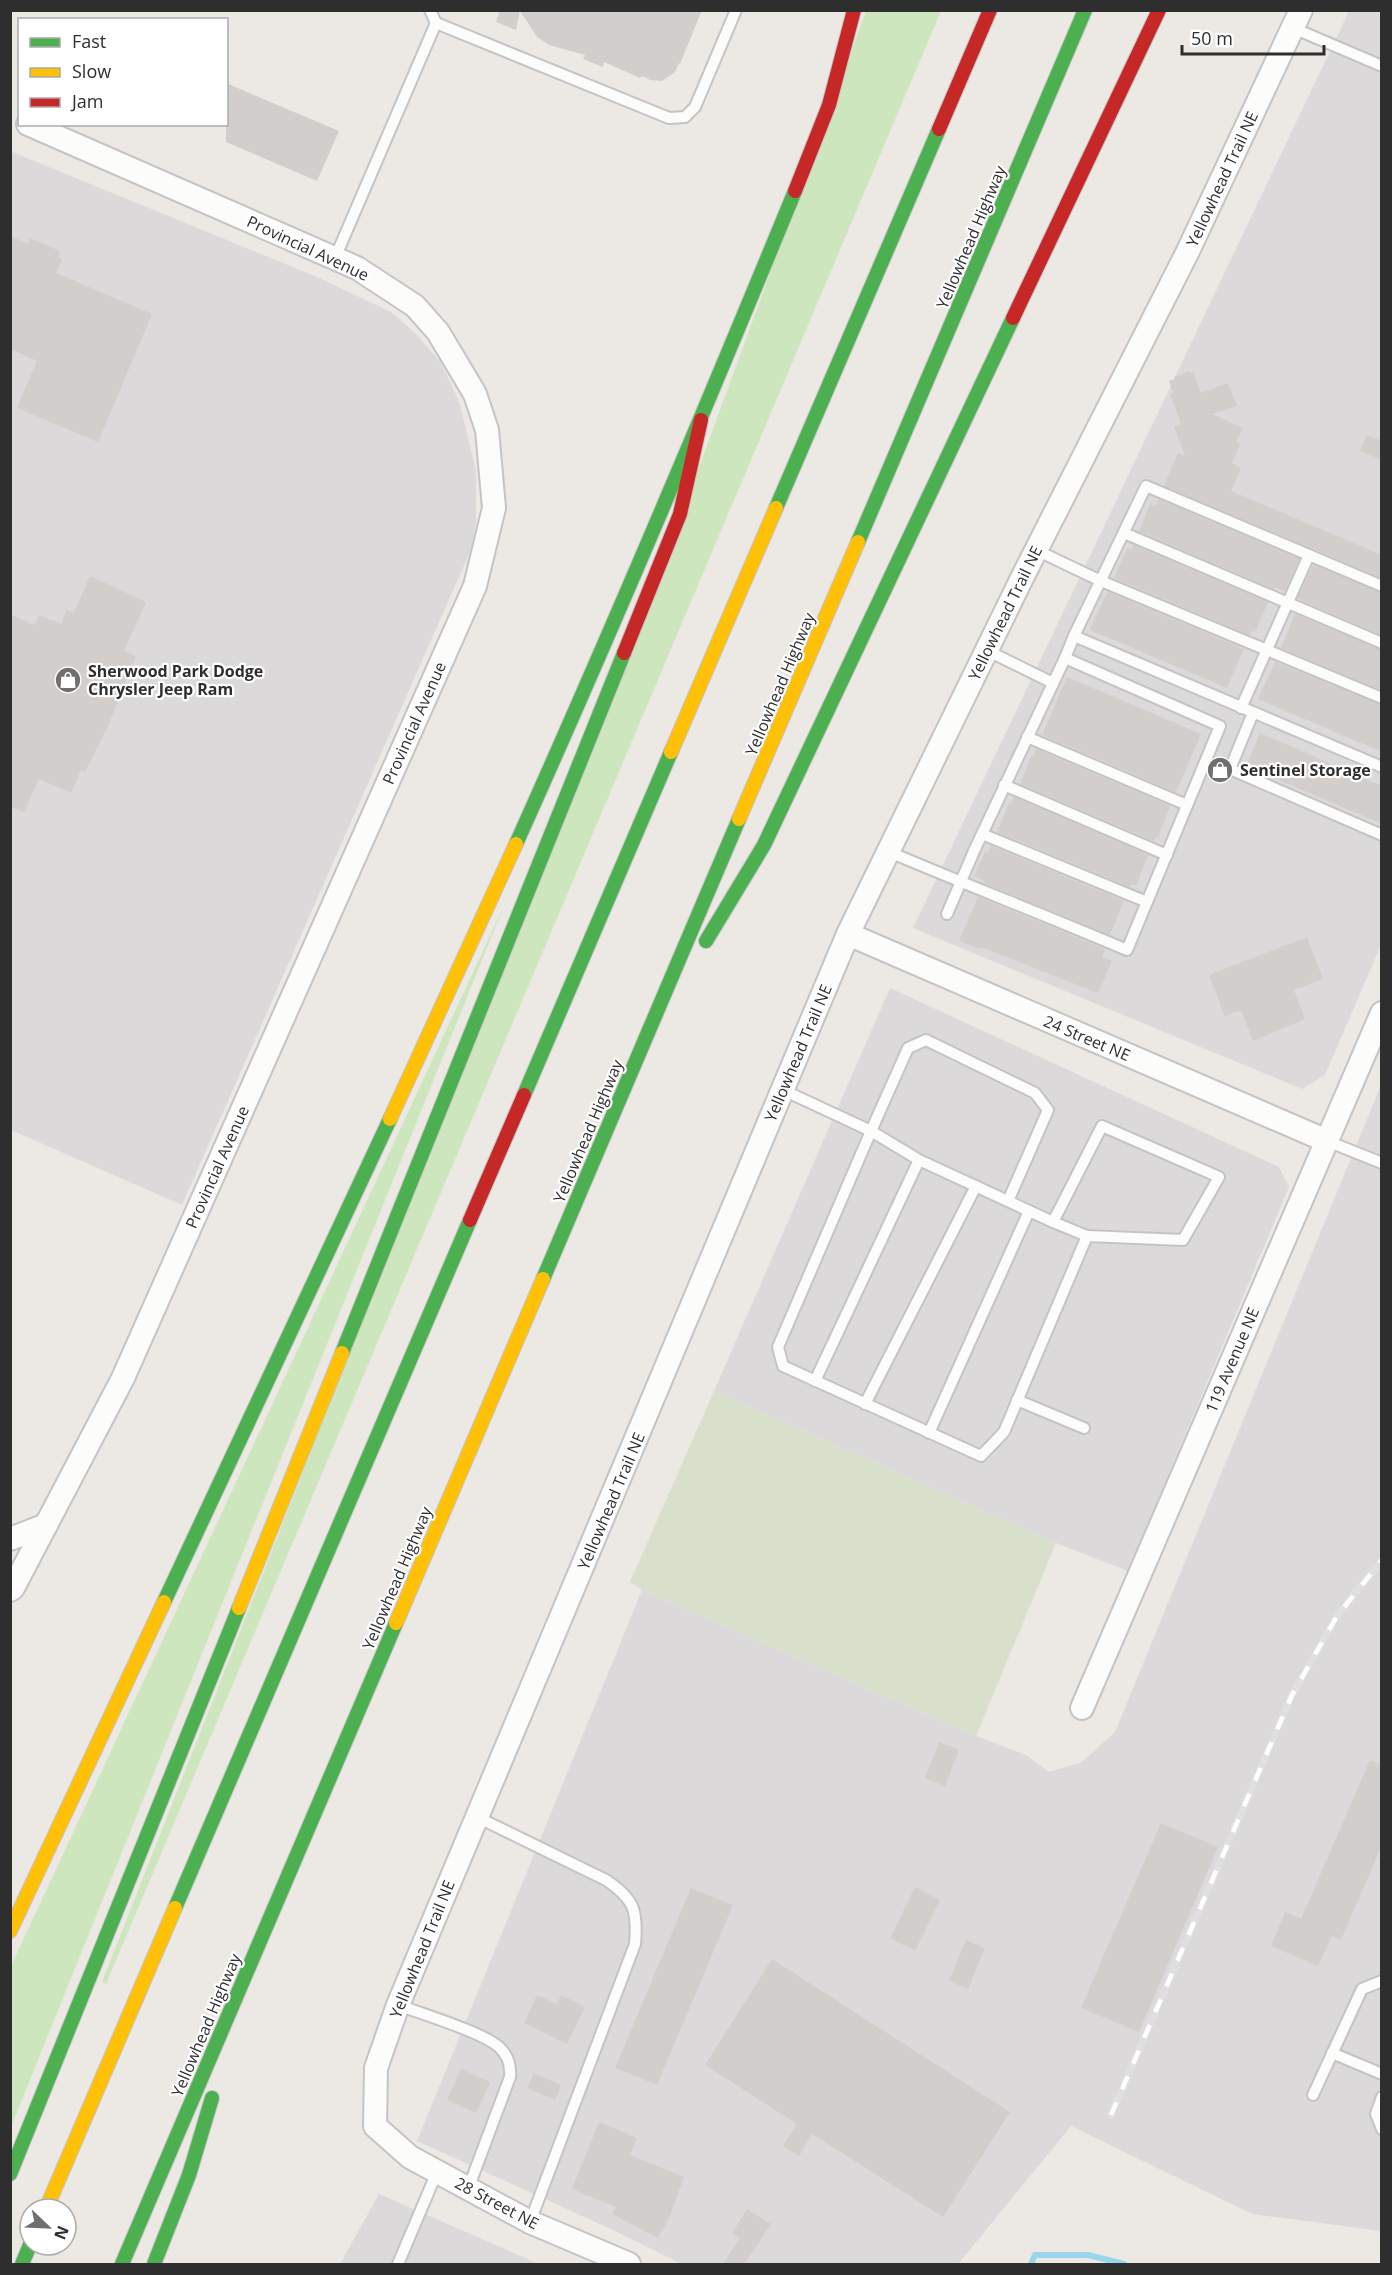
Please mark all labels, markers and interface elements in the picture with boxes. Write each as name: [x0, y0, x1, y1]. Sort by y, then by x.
legend: [18, 18, 228, 126]
scale bar: [1182, 18, 1324, 56]
text: 50 m: [1191, 26, 1233, 50]
text: Fast: [72, 29, 106, 53]
text: Slow: [72, 59, 111, 83]
text: Jam: [70, 89, 104, 113]
street label: Yellowhead Trail NE: [1181, 108, 1263, 250]
street label: Yellowhead Highway: [931, 161, 1011, 312]
street label: Provincial Avenue: [243, 210, 373, 286]
street label: Yellowhead Trail NE: [963, 542, 1047, 684]
street label: Yellowhead Highway: [740, 608, 820, 759]
street label: Provincial Avenue: [377, 658, 451, 788]
place label: Sherwood Park Dodge Chrysler Jeep Ram: [88, 660, 263, 700]
shop icon: Sherwood Park Dodge Chrysler Jeep Ram: [53, 665, 83, 695]
shop icon: Sentinel Storage: [1205, 755, 1235, 785]
place label: Sentinel Storage: [1240, 759, 1371, 781]
street label: Yellowhead Trail NE: [759, 981, 837, 1125]
street label: 24 Street NE: [1040, 1010, 1134, 1066]
street label: Yellowhead Highway: [548, 1055, 628, 1206]
street label: Provincial Avenue: [180, 1102, 254, 1232]
street label: 119 Avenue NE: [1200, 1304, 1264, 1416]
street label: Yellowhead Trail NE: [572, 1429, 650, 1573]
street label: Yellowhead Highway: [357, 1502, 437, 1653]
street label: Yellowhead Trail NE: [384, 1877, 460, 2021]
street label: Yellowhead Highway: [166, 1949, 246, 2100]
street label: 28 Street NE: [451, 2172, 543, 2234]
north arrow: [18, 2197, 78, 2257]
text: N: [49, 2223, 74, 2243]

